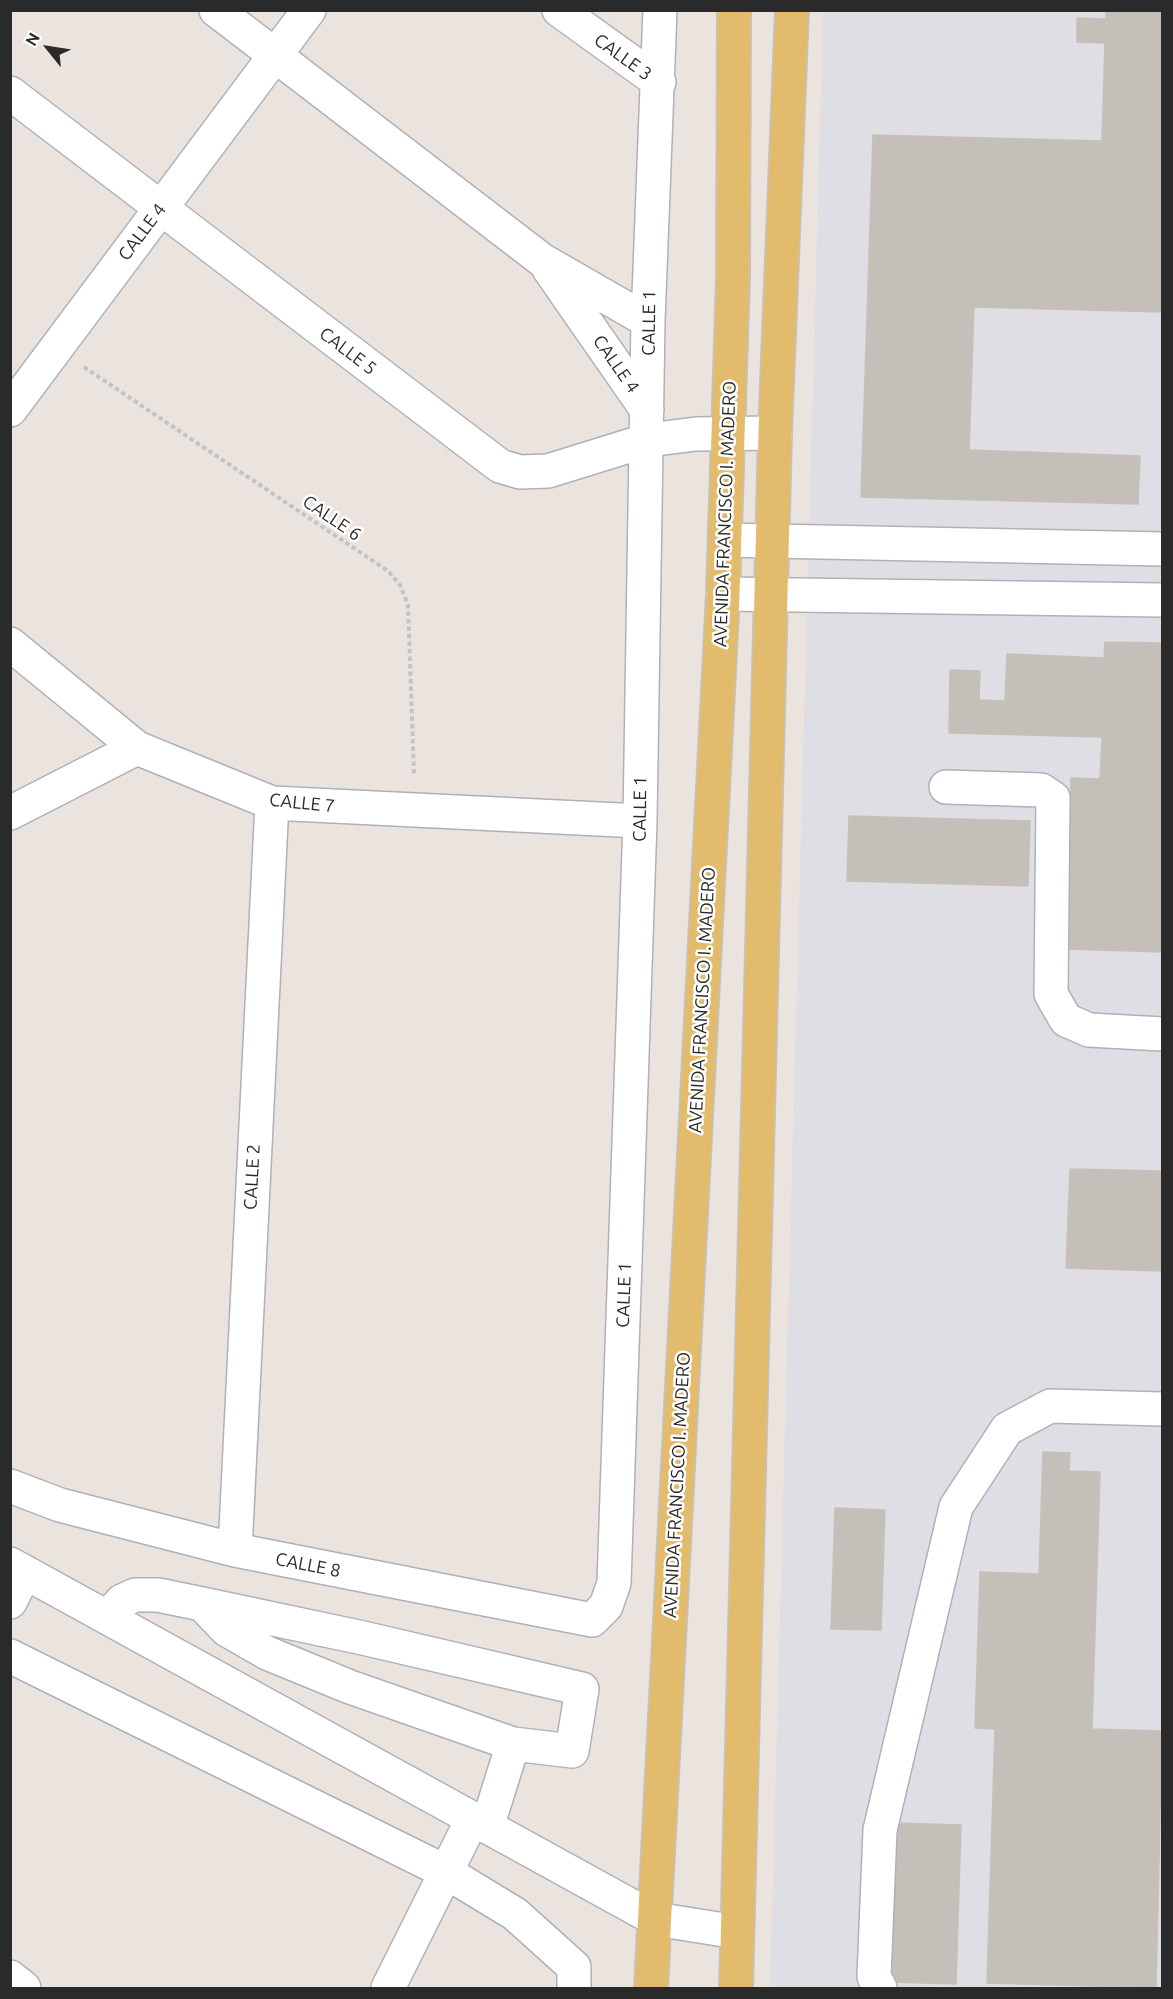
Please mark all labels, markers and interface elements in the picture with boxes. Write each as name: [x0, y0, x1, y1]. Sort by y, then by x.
north arrow: [18, 18, 78, 78]
text: N: [22, 29, 43, 49]
street label: CALLE 3: [590, 29, 656, 85]
street label: CALLE 4: [114, 199, 170, 265]
street label: CALLE 1: [638, 290, 660, 356]
street label: CALLE 5: [315, 323, 381, 379]
street label: CALLE 4: [588, 331, 644, 397]
street label: AVENIDA FRANCISCO I. MADERO: [710, 381, 740, 647]
street label: CALLE 6: [299, 491, 365, 545]
street label: CALLE 1: [629, 776, 651, 842]
street label: CALLE 7: [268, 789, 336, 817]
street label: AVENIDA FRANCISCO I. MADERO: [684, 866, 720, 1134]
street label: CALLE 2: [239, 1144, 265, 1210]
street label: CALLE 1: [612, 1262, 636, 1328]
street label: AVENIDA FRANCISCO I. MADERO: [659, 1351, 695, 1619]
street label: CALLE 8: [274, 1548, 342, 1582]

